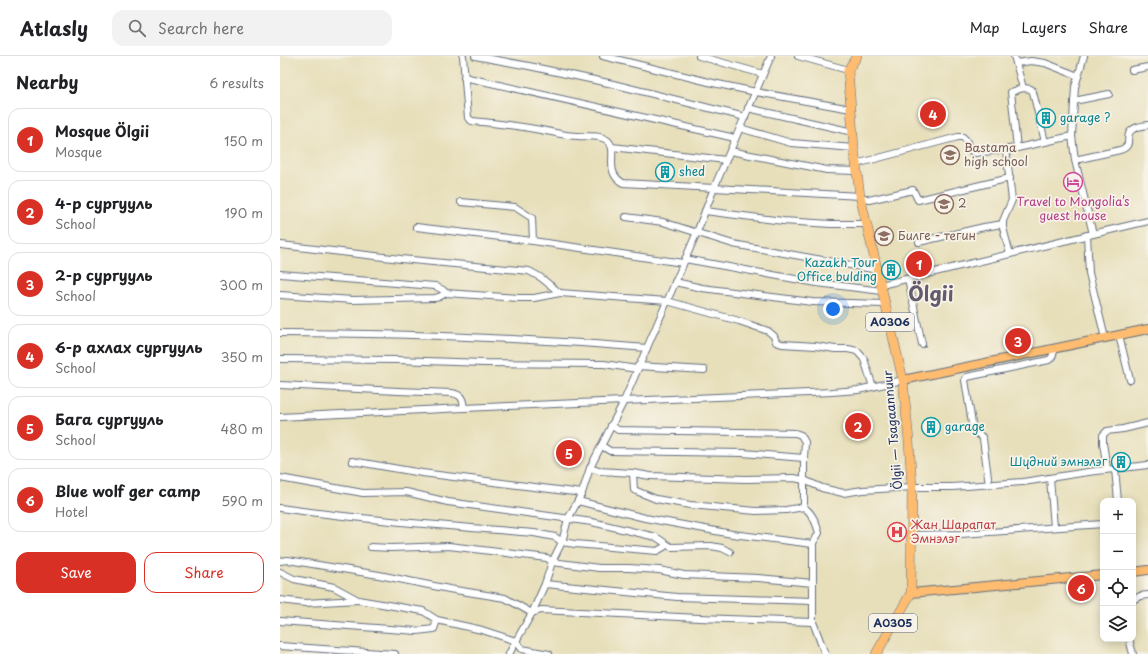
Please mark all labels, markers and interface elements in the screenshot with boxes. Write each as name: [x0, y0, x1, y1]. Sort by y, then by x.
search box: [112, 10, 392, 46]
text: Atlasly: [20, 14, 88, 42]
text: Search here: [158, 16, 244, 39]
icon: search: [126, 17, 148, 39]
text: Map: [970, 17, 1000, 38]
text: Layers: [1022, 17, 1067, 38]
text: Share: [1089, 17, 1128, 38]
text: Nearby: [16, 69, 78, 95]
text: 6 results: [209, 73, 264, 92]
pin: 4: [920, 99, 946, 129]
building icon: garage ?: [1035, 107, 1057, 129]
place label: garage ?: [1060, 108, 1110, 126]
text: Mosque Ölgii: [55, 119, 149, 142]
text: 1: [27, 131, 33, 150]
text: 150 m: [224, 131, 263, 150]
place label: Bastama high school: [964, 138, 1028, 170]
text: Mosque: [55, 142, 102, 161]
school or university icon: Bastama high school: [939, 144, 961, 166]
building icon: shed: [654, 161, 676, 183]
place label: shed: [679, 162, 705, 180]
hotel icon: Travel to Mongolia’s guest house: [1062, 171, 1084, 193]
text: 4-р сургууль: [55, 191, 153, 214]
place label: Travel to Mongolia’s guest house: [1017, 192, 1130, 224]
school or university icon: 2: [933, 193, 955, 215]
place label: 2: [958, 194, 967, 212]
text: 2: [25, 203, 35, 222]
text: 190 m: [224, 203, 263, 222]
text: School: [55, 214, 96, 233]
school or university icon: Билге - тегин: [873, 225, 895, 247]
place label: Билге - тегин: [898, 226, 976, 244]
pin: 1: [906, 249, 932, 279]
place label: Kazakh Tour Office bulding: [797, 253, 877, 285]
building icon: Kazakh Tour Office bulding: [880, 259, 902, 281]
text: 2-р сургууль: [55, 263, 153, 286]
text: 3: [26, 275, 34, 294]
text: 300 m: [219, 275, 263, 294]
district label: Ölgii: [908, 278, 954, 308]
text: School: [55, 286, 96, 305]
your location: [823, 299, 843, 319]
road number: A0306: [866, 313, 914, 331]
pin: 3: [1005, 326, 1031, 356]
text: 6-р ахлах сургууль: [55, 335, 202, 358]
text: 4: [26, 347, 34, 366]
text: 350 m: [221, 347, 263, 366]
text: School: [55, 358, 96, 377]
street label: Ölgii — Tsagaannuur: [878, 369, 906, 491]
text: Бага сургууль: [55, 407, 164, 430]
pin: 2: [845, 411, 871, 441]
building icon: garage: [920, 416, 942, 438]
place label: garage: [945, 417, 985, 435]
text: 5: [26, 419, 34, 438]
text: 480 m: [221, 419, 263, 438]
text: School: [55, 430, 96, 449]
pin: 5: [556, 438, 582, 468]
building icon: Шүдний эмнэлэг: [1110, 451, 1132, 473]
place label: Шүдний эмнэлэг: [1010, 452, 1108, 470]
text: Blue wolf ger camp: [55, 479, 200, 502]
text: 6: [25, 491, 35, 510]
text: 590 m: [221, 491, 263, 510]
map controls: [1100, 498, 1136, 642]
button: +: [1100, 498, 1136, 534]
text: Hotel: [55, 502, 88, 521]
place label: Жан Шарапат Эмнэлэг: [910, 515, 997, 547]
hospital icon: Жан Шарапат Эмнэлэг: [886, 521, 908, 543]
button: −: [1100, 534, 1136, 570]
button: Save: [16, 552, 136, 593]
button: Share: [144, 552, 264, 593]
button: locate: [1100, 570, 1136, 606]
pin: 6: [1068, 573, 1094, 603]
button: layers: [1100, 606, 1136, 642]
road number: A0305: [869, 614, 917, 632]

